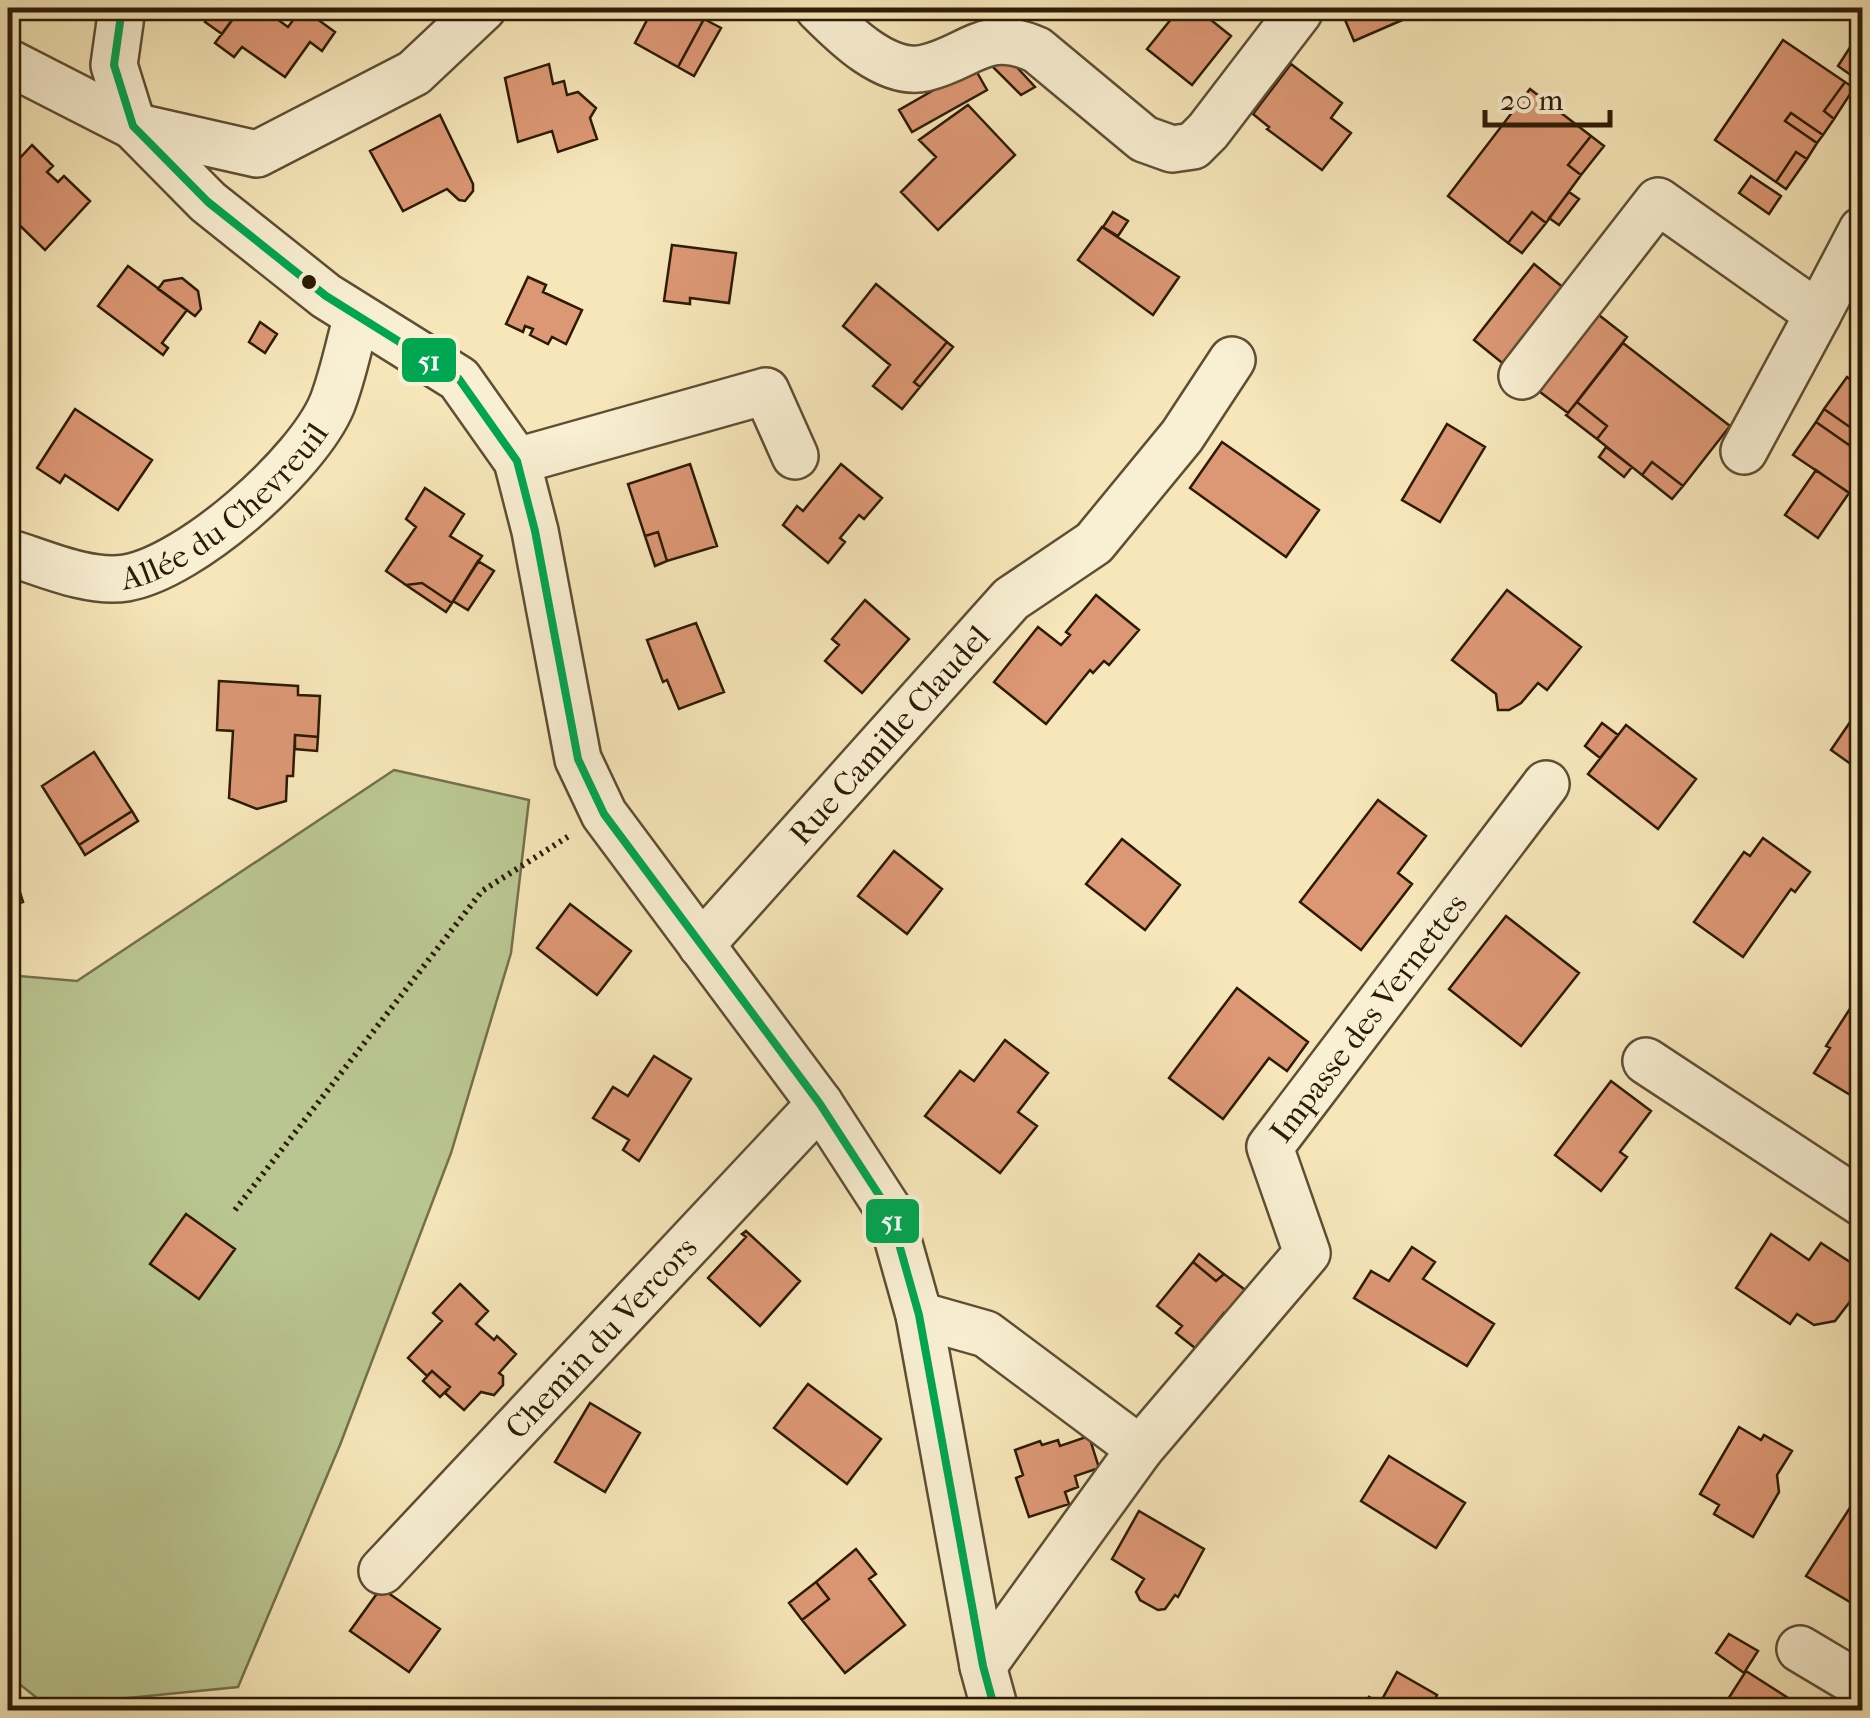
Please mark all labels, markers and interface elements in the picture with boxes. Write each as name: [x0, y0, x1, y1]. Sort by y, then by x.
scale bar: [1485, 65, 1610, 127]
text: 20 m: [1500, 83, 1563, 118]
unlabelled marker: [299, 272, 319, 292]
line badge: 51: [400, 336, 458, 384]
text: 51: [418, 344, 440, 377]
street label: Allée du Chevreuil: [115, 416, 335, 598]
street label: Rue Camille Claudel: [782, 618, 997, 852]
street label: Impasse des Vernettes: [1262, 886, 1475, 1149]
line badge: 51: [864, 1197, 921, 1245]
text: 51: [881, 1204, 903, 1237]
street label: Chemin du Vercors: [497, 1229, 704, 1446]

